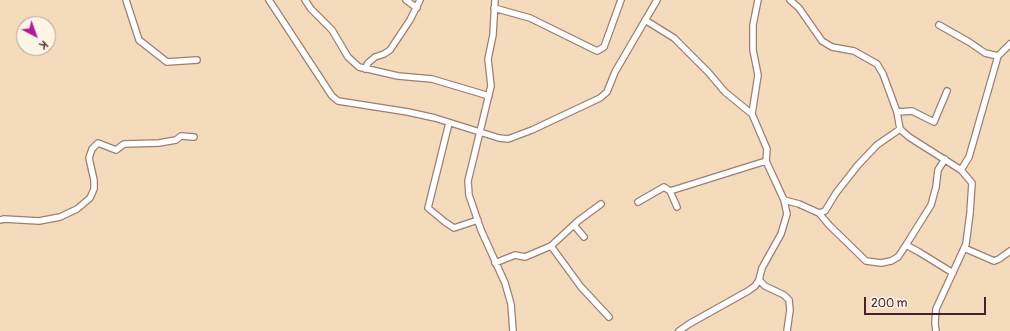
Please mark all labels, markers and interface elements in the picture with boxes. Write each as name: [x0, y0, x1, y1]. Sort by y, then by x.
north arrow: [16, 16, 56, 56]
text: K: [37, 38, 50, 52]
scale bar: [866, 289, 988, 315]
text: 200 m: [871, 296, 907, 311]

